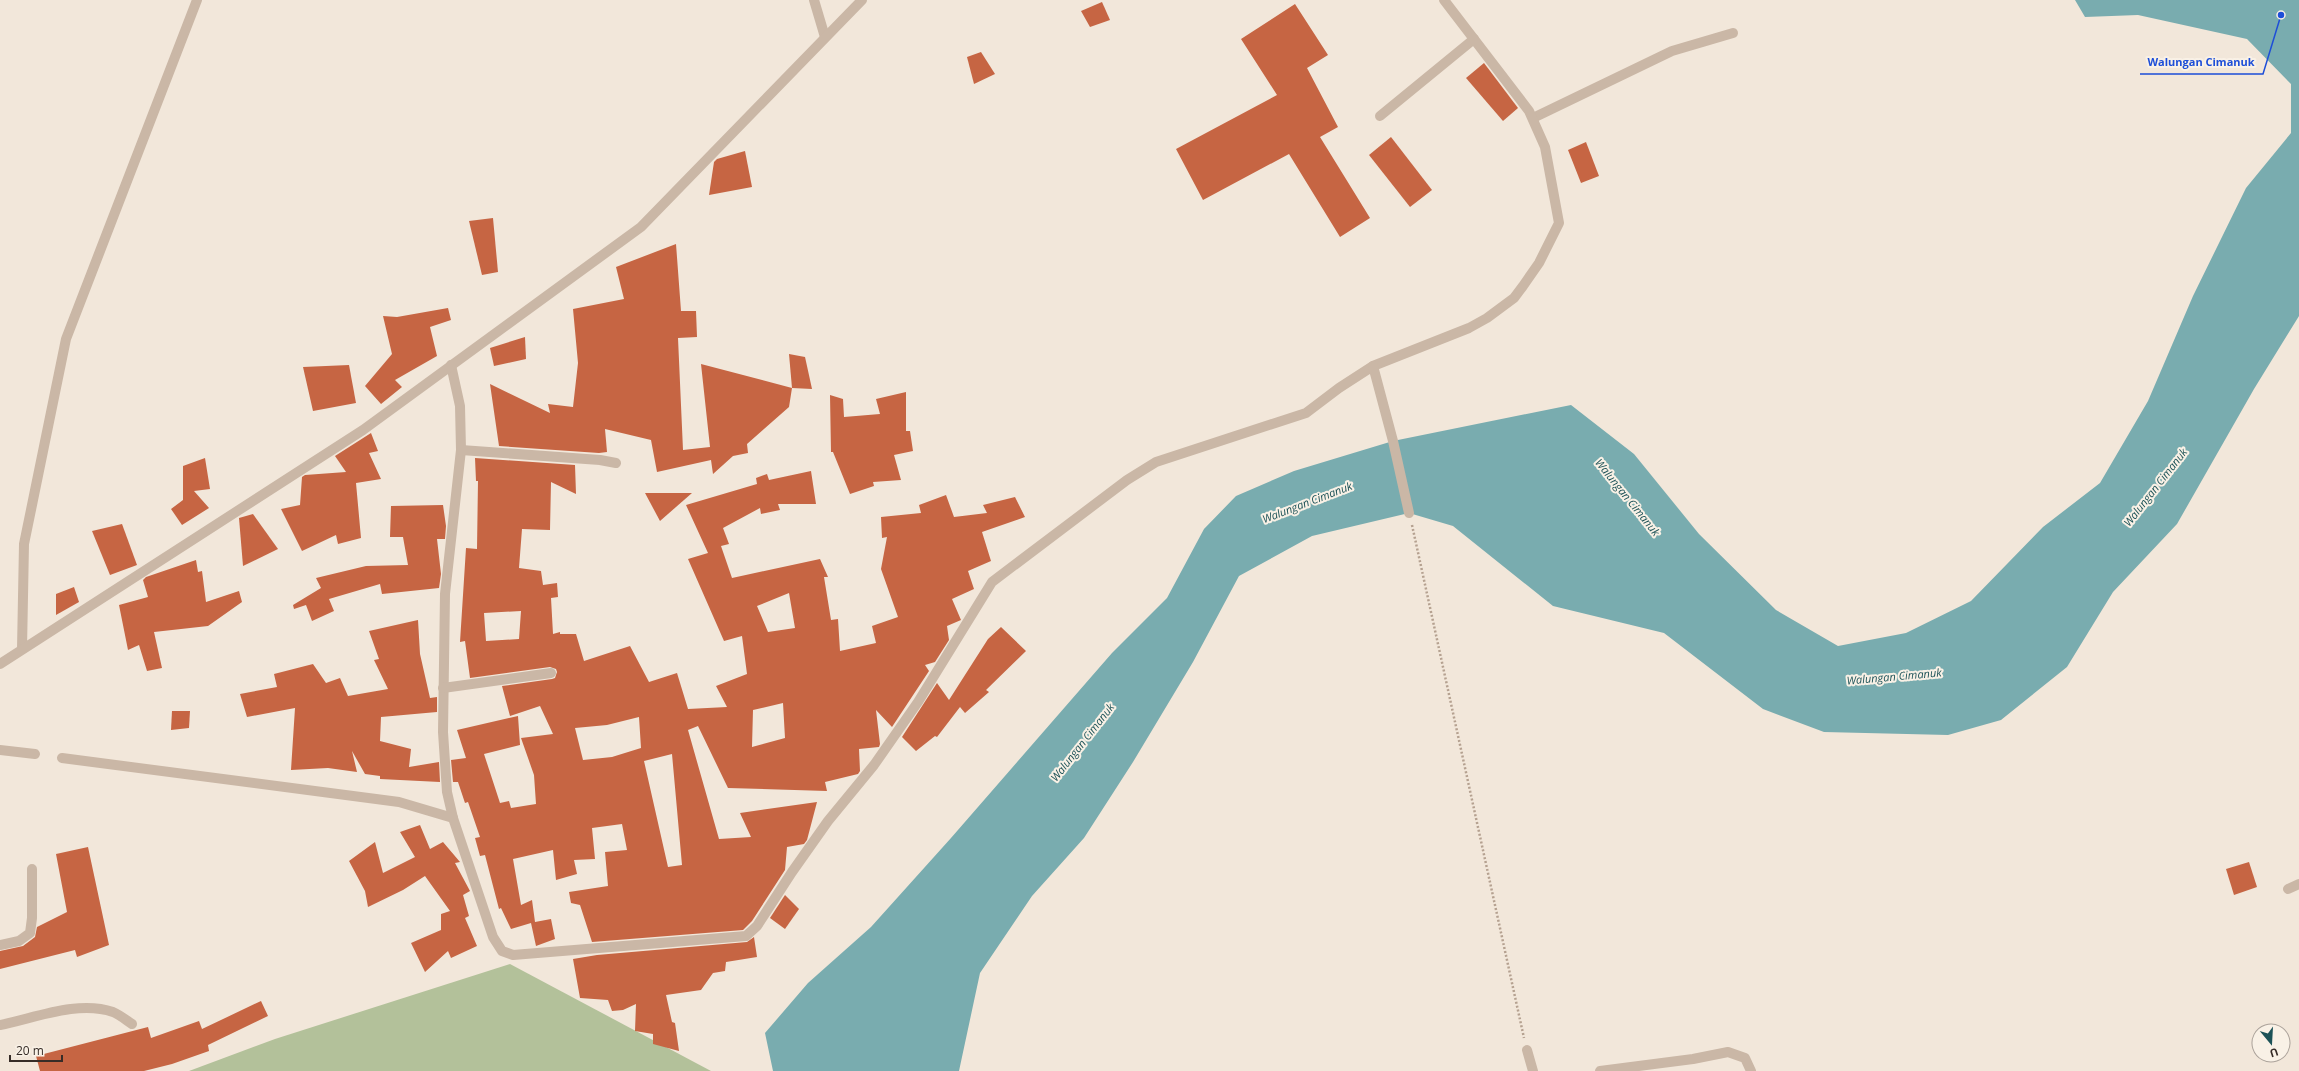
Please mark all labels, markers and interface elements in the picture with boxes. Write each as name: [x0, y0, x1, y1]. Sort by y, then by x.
callout: Walungan Cimanuk: [2140, 51, 2263, 74]
text: Walungan Cimanuk: [2147, 54, 2255, 69]
water label: Walungan Cimanuk: [2120, 444, 2191, 529]
water label: Walungan Cimanuk: [1592, 455, 1664, 539]
water label: Walungan Cimanuk: [1260, 478, 1355, 526]
water label: Walungan Cimanuk: [1846, 664, 1943, 688]
water label: Walungan Cimanuk: [1047, 699, 1118, 784]
north arrow: [2251, 1023, 2291, 1063]
scale bar: [10, 1037, 62, 1063]
text: 20 m: [16, 1042, 44, 1059]
text: U: [2268, 1045, 2281, 1061]

